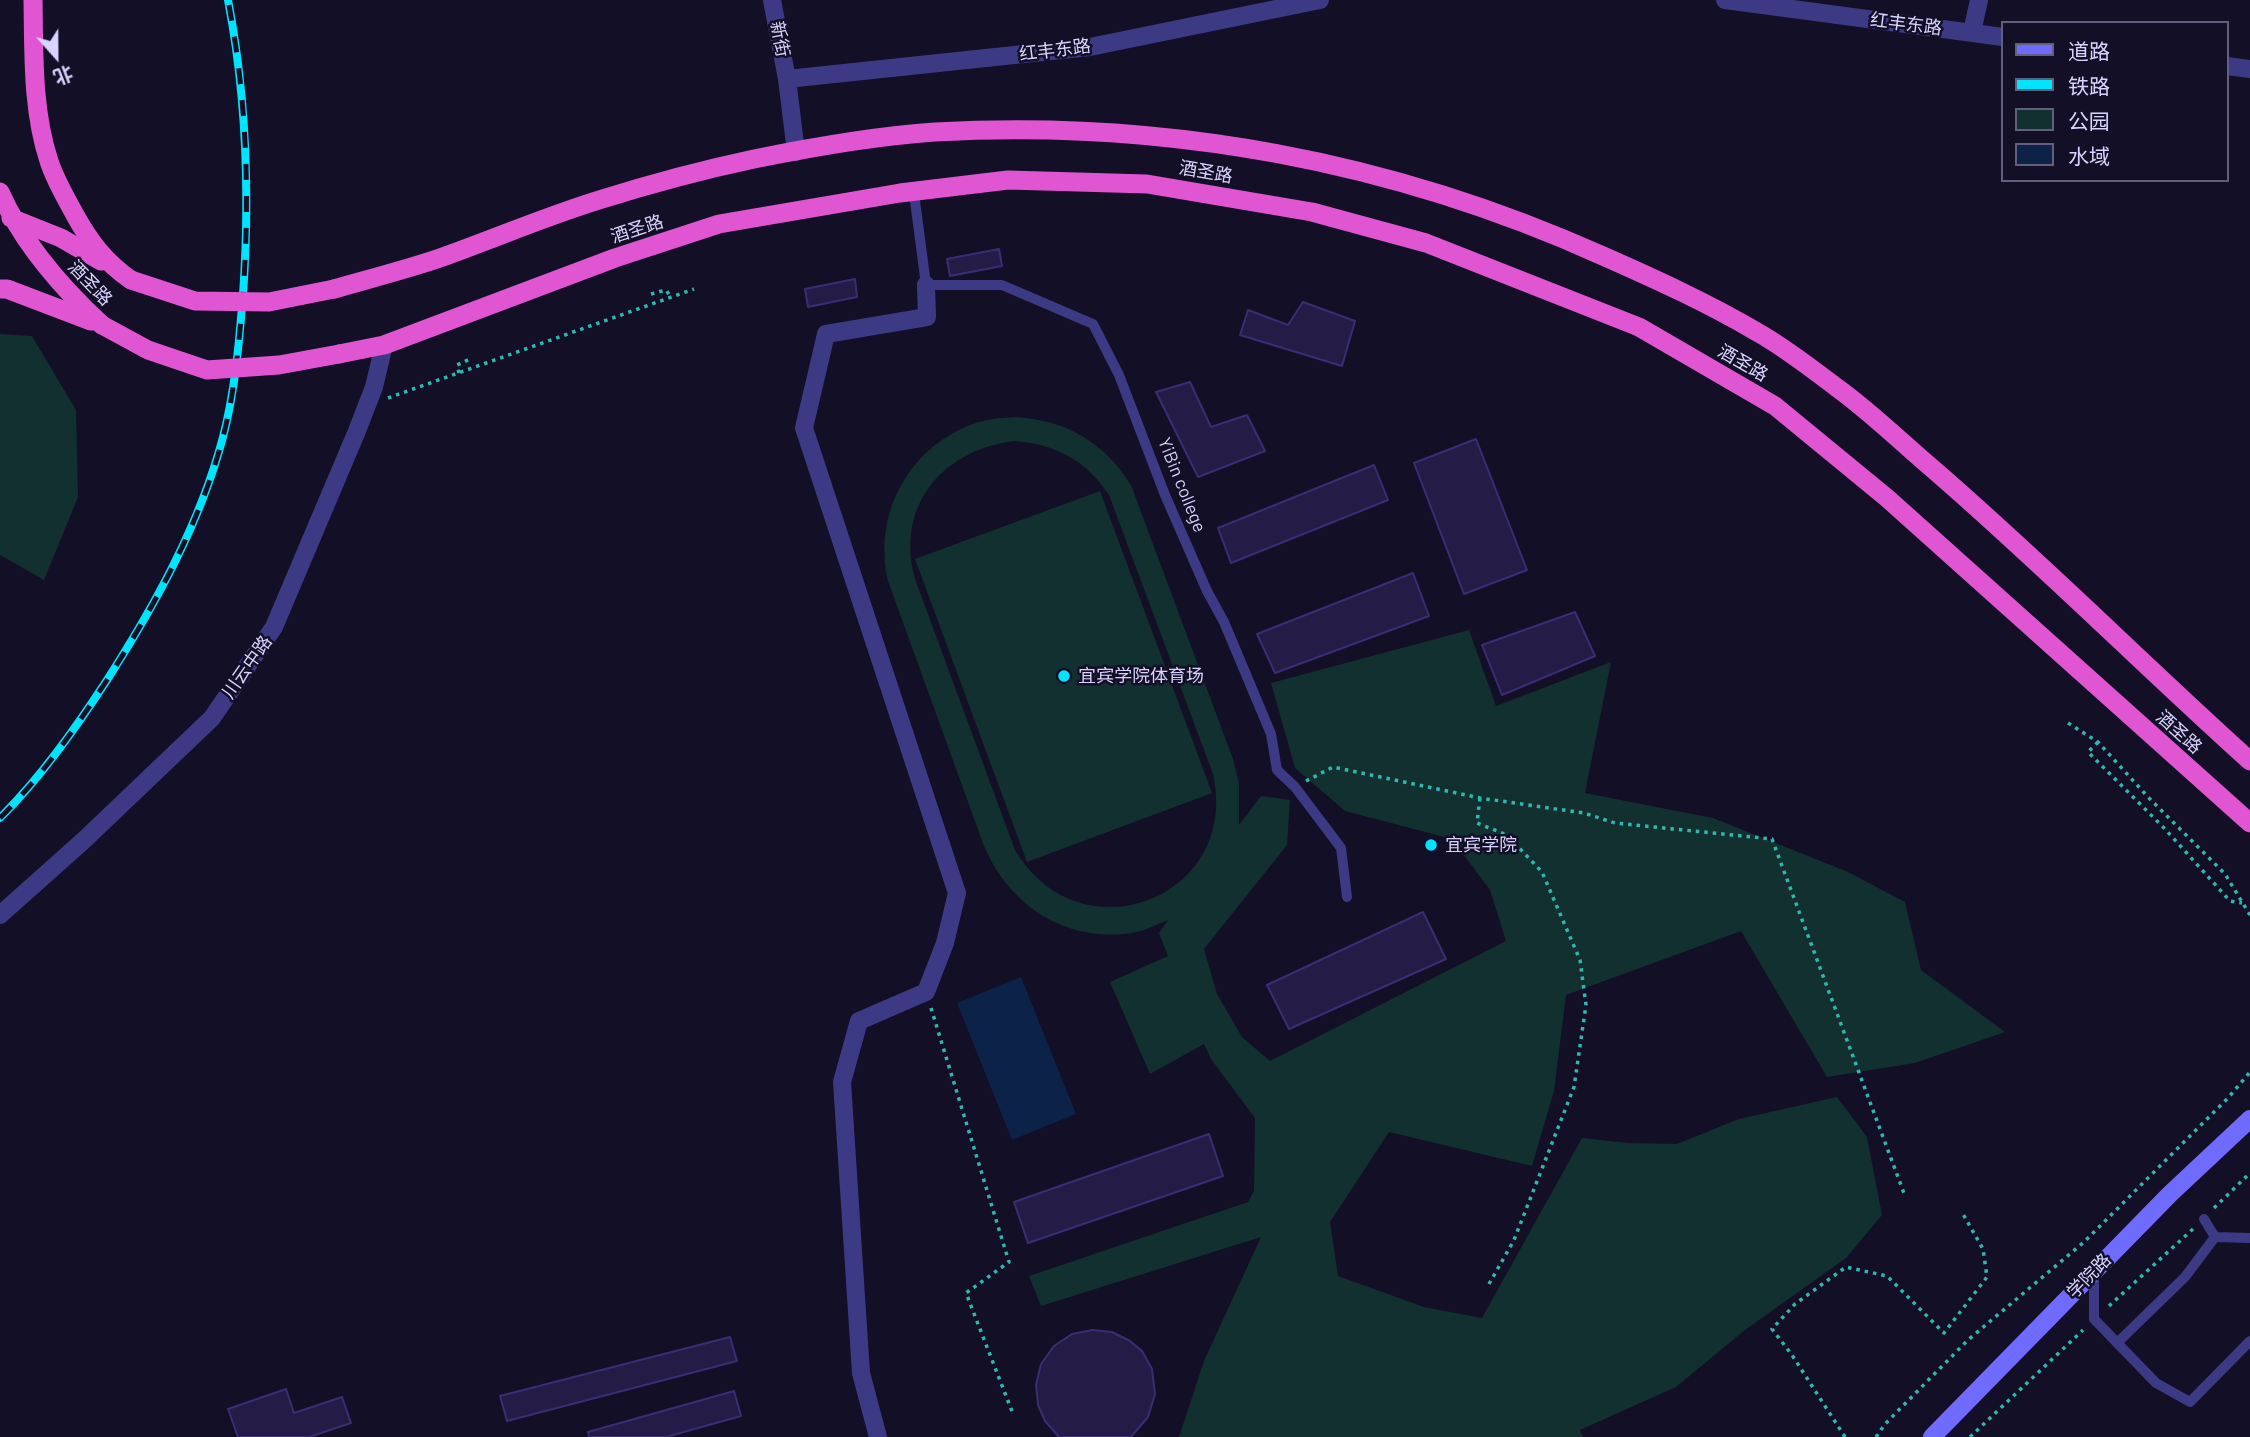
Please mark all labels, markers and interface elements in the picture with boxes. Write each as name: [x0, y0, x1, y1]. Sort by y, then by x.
street label: 红丰东路: [1869, 9, 1943, 39]
street label: 新街: [766, 19, 794, 59]
north arrow: [21, 21, 91, 91]
legend: [2002, 21, 2229, 182]
street label: 红丰东路: [1018, 35, 1092, 65]
text: 道路: [2068, 38, 2110, 63]
text: 北: [51, 62, 77, 90]
text: 铁路: [2068, 73, 2110, 98]
text: 公园: [2068, 108, 2110, 133]
text: 水域: [2068, 143, 2110, 168]
street label: 酒圣路: [1178, 157, 1234, 187]
street label: 酒圣路: [608, 210, 666, 248]
street label: 酒圣路: [63, 256, 117, 310]
street label: 酒圣路: [1714, 340, 1772, 386]
street label: YiBin college: [1153, 435, 1211, 535]
street label: 川云中路: [218, 631, 276, 703]
place label: 宜宾学院体育场: [1078, 665, 1204, 687]
marker: 宜宾学院体育场: [1056, 668, 1072, 684]
street label: 酒圣路: [2152, 706, 2206, 758]
place label: 宜宾学院: [1445, 834, 1517, 856]
marker: 宜宾学院: [1423, 837, 1439, 853]
street label: 学院路: [2062, 1249, 2116, 1303]

